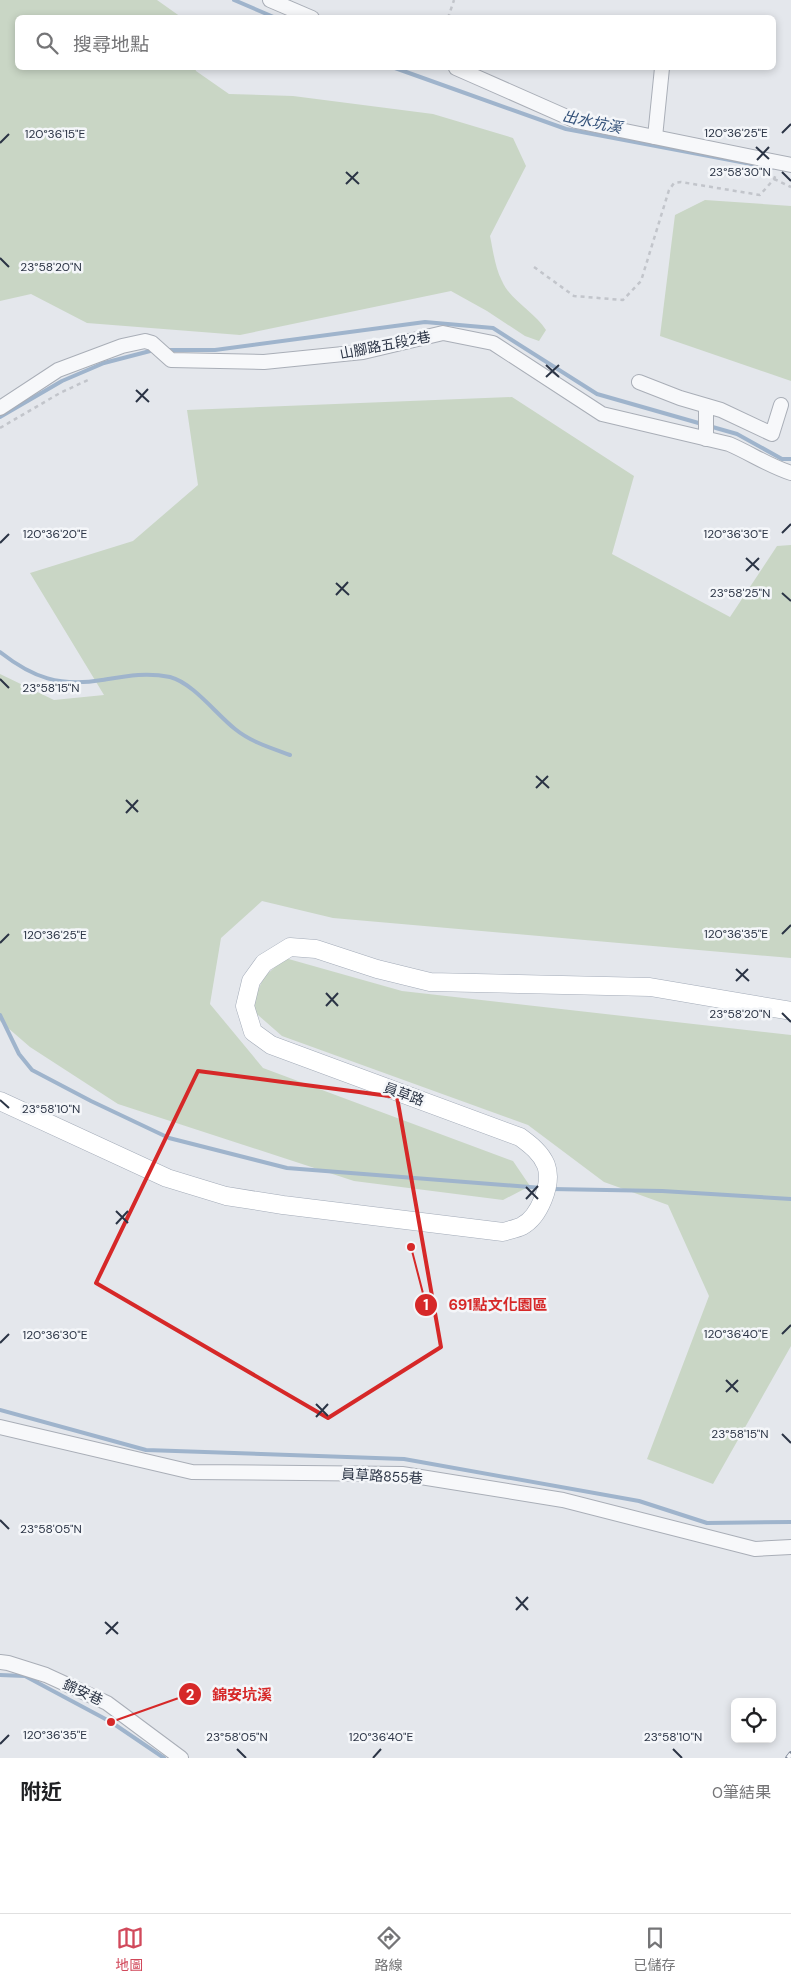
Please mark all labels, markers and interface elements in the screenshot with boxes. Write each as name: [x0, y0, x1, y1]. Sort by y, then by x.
search box: [15, 15, 776, 70]
icon: search: [33, 29, 61, 57]
text: 搜尋地點: [73, 32, 149, 57]
water label: 出水坑溪: [561, 106, 625, 138]
text: 120°36'25"E: [704, 125, 768, 141]
text: 120°36'15"E: [25, 126, 85, 142]
text: 23°58'30"N: [709, 164, 771, 180]
text: 23°58'20"N: [20, 259, 82, 275]
street label: 山腳路五段2巷: [338, 327, 432, 363]
text: 120°36'20"E: [23, 526, 88, 542]
text: 120°36'30"E: [704, 526, 769, 542]
text: 23°58'25"N: [710, 585, 770, 601]
text: 23°58'15"N: [22, 680, 80, 696]
text: 120°36'35"E: [704, 926, 768, 942]
text: 120°36'25"E: [23, 927, 87, 943]
text: 23°58'20"N: [709, 1006, 771, 1022]
street label: 員草路: [381, 1078, 427, 1110]
text: 23°58'10"N: [22, 1101, 80, 1117]
callout: 691點文化園區: [414, 1290, 558, 1320]
text: 1: [423, 1295, 429, 1315]
text: 691點文化園區: [448, 1295, 548, 1315]
text: 120°36'40"E: [704, 1326, 768, 1342]
text: 120°36'30"E: [23, 1327, 88, 1343]
text: 23°58'15"N: [711, 1426, 769, 1442]
street label: 員草路855巷: [341, 1465, 423, 1487]
text: 23°58'05"N: [20, 1521, 82, 1537]
street label: 錦安巷: [60, 1675, 106, 1709]
callout: 錦安坑溪: [177, 1679, 282, 1709]
text: 2: [186, 1685, 195, 1705]
text: 錦安坑溪: [212, 1685, 272, 1705]
map controls: [731, 1698, 776, 1743]
button: locate: [731, 1698, 776, 1743]
text: 120°36'35"E: [23, 1727, 87, 1743]
text: 23°58'05"N: [206, 1729, 268, 1745]
text: 120°36'40"E: [349, 1729, 413, 1745]
text: 23°58'10"N: [644, 1729, 702, 1745]
text: 附近: [20, 1778, 62, 1806]
text: 0筆結果: [712, 1782, 771, 1803]
tab: 地圖: [116, 1924, 144, 1974]
tab: 路線: [375, 1924, 403, 1974]
tab: 已儲存: [634, 1924, 676, 1974]

